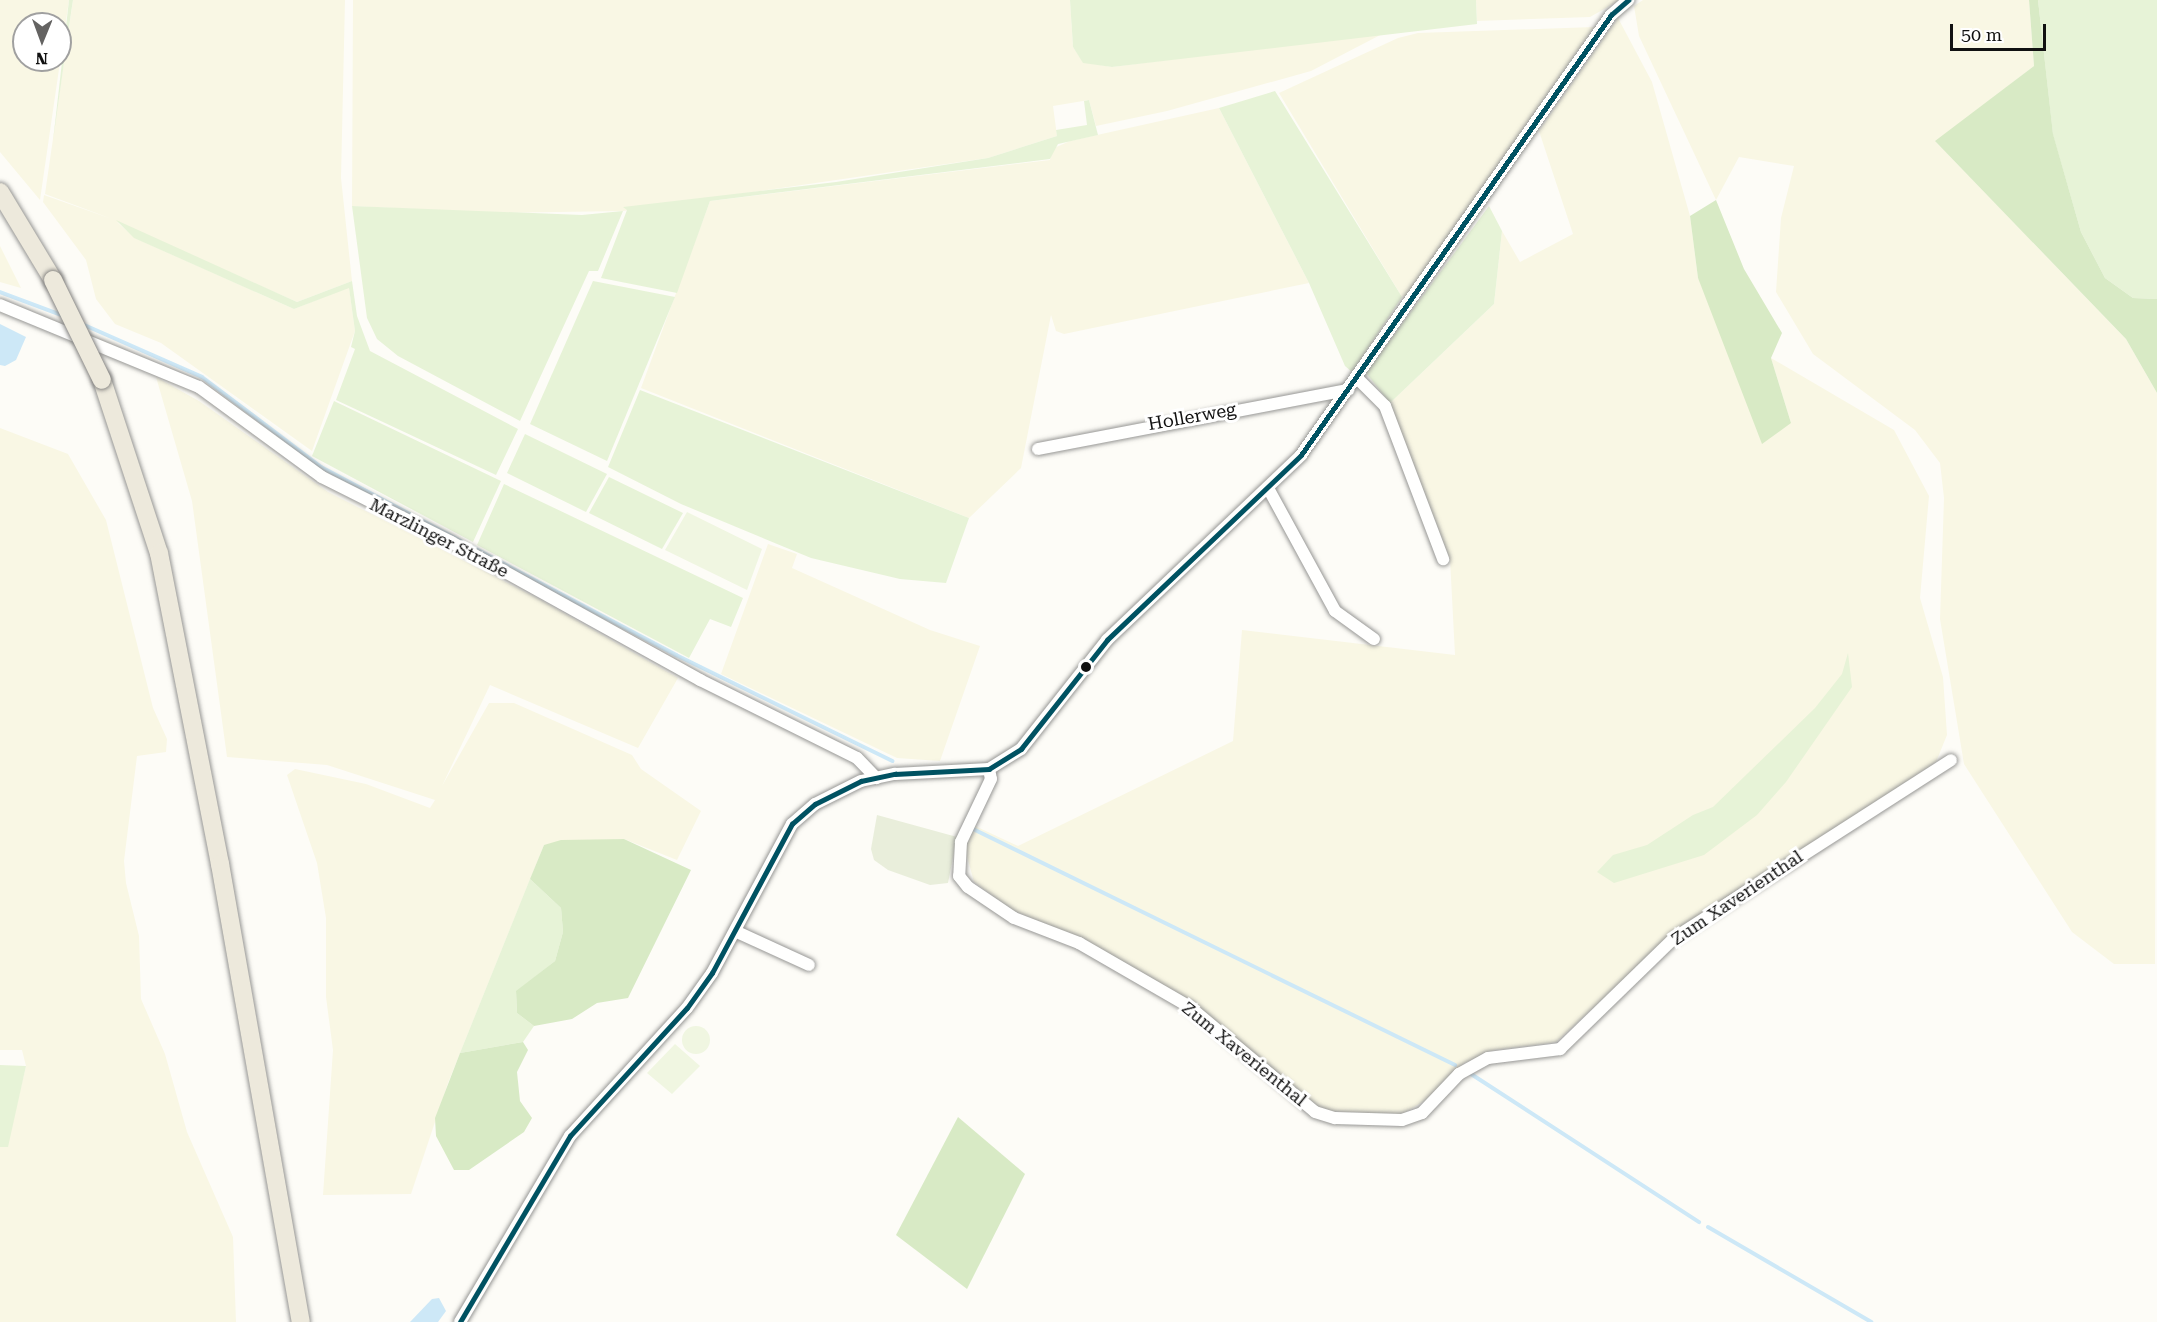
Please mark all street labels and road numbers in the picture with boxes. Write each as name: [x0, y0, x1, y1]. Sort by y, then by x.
street label: Hollerweg: [1146, 399, 1238, 435]
street label: Marzlinger Straße: [366, 494, 512, 582]
street label: Zum Xaverienthal: [1667, 846, 1807, 950]
street label: Zum Xaverienthal: [1177, 997, 1311, 1111]

